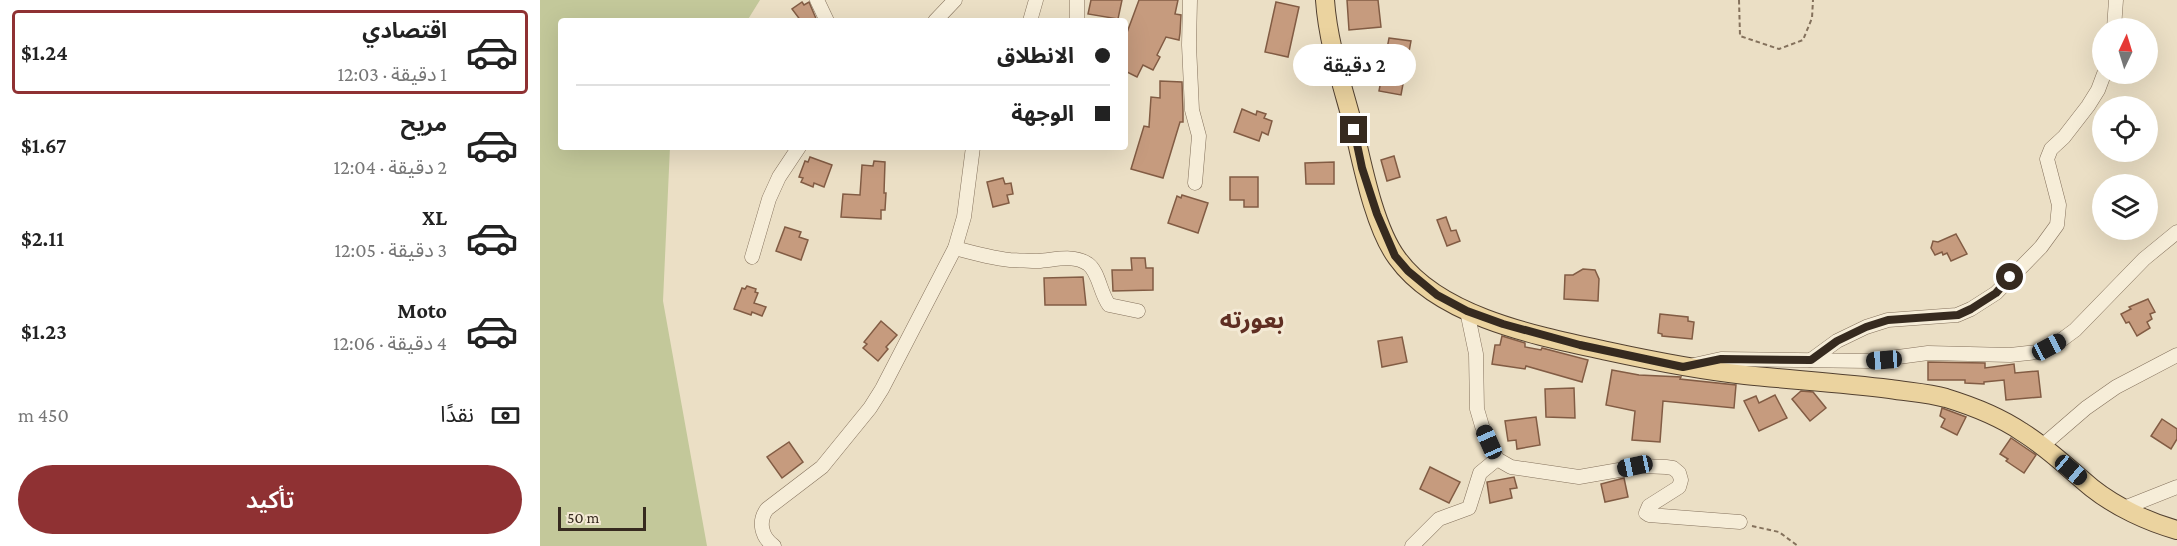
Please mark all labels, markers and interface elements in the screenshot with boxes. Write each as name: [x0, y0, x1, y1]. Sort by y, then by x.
text: اقتصادي: [362, 18, 447, 43]
north arrow: [2092, 18, 2158, 84]
map controls: [2092, 18, 2158, 240]
icon: car: [465, 25, 519, 79]
text: $1.24: [21, 40, 68, 65]
text: الانطلاق: [997, 43, 1074, 68]
callout: 2 دقيقة: [1292, 43, 1416, 85]
text: 2 دقيقة: [1323, 54, 1386, 76]
text: 1 دقيقة · 12:03: [337, 63, 447, 85]
button: locate: [2092, 96, 2158, 162]
text: الوجهة: [1011, 101, 1074, 126]
text: مريح: [401, 111, 447, 136]
route end: [1340, 116, 1367, 143]
icon: car: [465, 118, 519, 172]
text: $1.67: [21, 133, 66, 158]
text: 2 دقيقة · 12:04: [334, 156, 447, 178]
button: layers: [2092, 174, 2158, 240]
text: XL: [422, 205, 447, 230]
icon: car: [465, 211, 519, 265]
text: $2.11: [21, 226, 64, 251]
text: 3 دقيقة · 12:05: [334, 239, 447, 261]
route start: [1996, 263, 2023, 290]
text: Moto: [397, 298, 447, 323]
icon: car: [465, 304, 519, 358]
district label: بعورته: [1220, 306, 1284, 334]
text: $1.23: [21, 319, 67, 344]
car: [2029, 331, 2069, 363]
text: 4 دقيقة · 12:06: [333, 332, 447, 354]
car: [1865, 350, 1903, 370]
icon: cash: [489, 399, 522, 432]
text: نقدًا: [440, 402, 474, 427]
text: 450 m: [18, 404, 69, 426]
car: [1473, 422, 1505, 462]
car: [2051, 452, 2091, 488]
car: [1616, 453, 1654, 479]
button: تأكيد: [18, 465, 522, 534]
scale bar: [558, 504, 646, 532]
text: 50 m: [567, 509, 599, 526]

